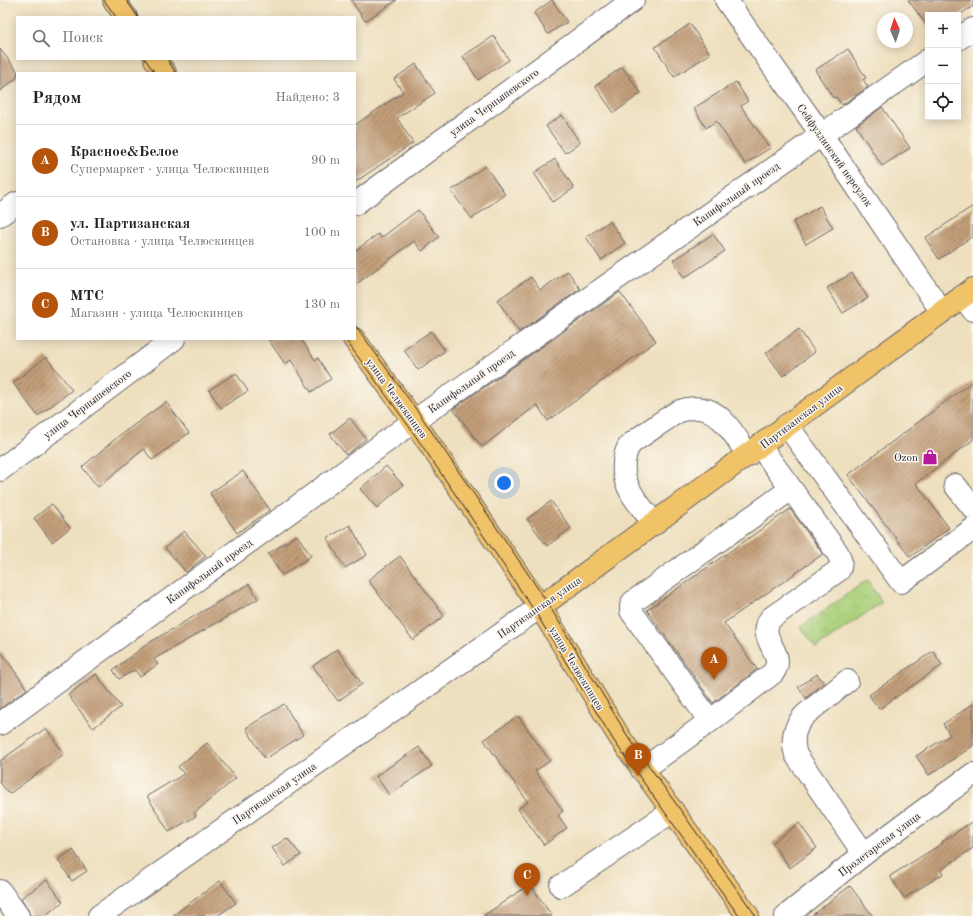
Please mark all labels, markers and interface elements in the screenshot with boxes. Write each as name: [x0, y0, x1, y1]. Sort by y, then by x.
north arrow: [877, 12, 913, 48]
map controls: [925, 12, 961, 120]
button: +: [925, 12, 961, 48]
search box: [16, 16, 356, 60]
icon: search: [30, 27, 52, 49]
text: Поиск: [62, 31, 103, 46]
button: −: [925, 48, 961, 84]
street label: улица Чернышевского: [448, 67, 541, 139]
button: locate: [925, 84, 961, 120]
text: Рядом: [32, 90, 81, 107]
text: Найдено: 3: [276, 91, 340, 104]
street label: Сейфуллинский переулок: [794, 103, 874, 210]
text: Красное&Белое: [70, 145, 179, 160]
text: A: [40, 154, 50, 167]
text: 90 m: [311, 154, 340, 167]
street label: Канифольный проезд: [692, 161, 783, 229]
text: Супермаркет · улица Челюскинцев: [70, 163, 269, 176]
text: ул. Партизанская: [70, 217, 190, 232]
text: B: [40, 226, 50, 239]
text: 100 m: [303, 226, 340, 239]
text: Остановка · улица Челюскинцев: [70, 235, 254, 248]
text: МТС: [70, 289, 104, 304]
text: C: [41, 298, 49, 311]
text: 130 m: [303, 298, 340, 311]
text: Магазин · улица Челюскинцев: [70, 307, 243, 320]
street label: Канифольный проезд: [427, 348, 518, 416]
street label: улица Челюскинцев: [363, 357, 428, 441]
street label: улица Чернышевского: [42, 369, 134, 442]
street label: Партизанская улица: [759, 382, 846, 452]
shop icon: Ozon: [921, 448, 939, 466]
place label: Ozon: [894, 453, 918, 464]
your location: [494, 473, 514, 493]
street label: Канифольный проезд: [165, 537, 255, 607]
street label: Партизанская улица: [496, 575, 584, 641]
street label: улица Челюскинцев: [546, 625, 605, 713]
pin: A: [701, 647, 727, 680]
pin: B: [625, 743, 651, 776]
street label: Партизанская улица: [231, 761, 319, 827]
street label: Пролетарская улица: [837, 811, 923, 880]
pin: C: [514, 863, 540, 896]

